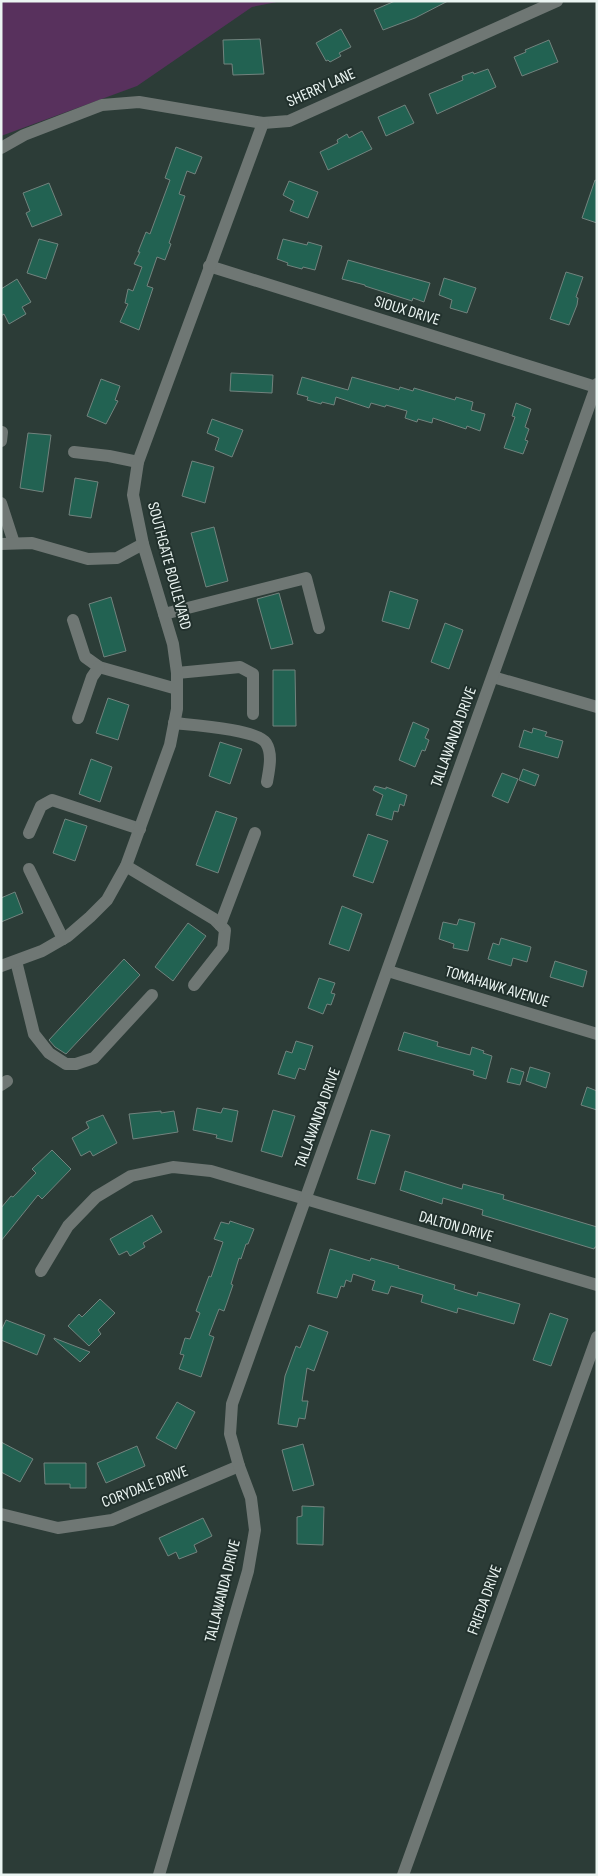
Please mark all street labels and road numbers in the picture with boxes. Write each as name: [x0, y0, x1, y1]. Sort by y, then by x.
street label: SHERRY LANE: [284, 64, 358, 112]
street label: SIOUX DRIVE: [372, 292, 442, 330]
street label: SOUTHGATE BOULEVARD: [143, 500, 195, 632]
street label: TALLAWANDA DRIVE: [427, 684, 481, 790]
street label: TOMAHAWK AVENUE: [442, 962, 552, 1012]
street label: TALLAWANDA DRIVE: [291, 1065, 345, 1171]
street label: DALTON DRIVE: [417, 1207, 495, 1247]
street label: CORYDALE DRIVE: [99, 1462, 191, 1512]
street label: TALLAWANDA DRIVE: [201, 1537, 245, 1645]
street label: FRIEDA DRIVE: [464, 1563, 506, 1637]

